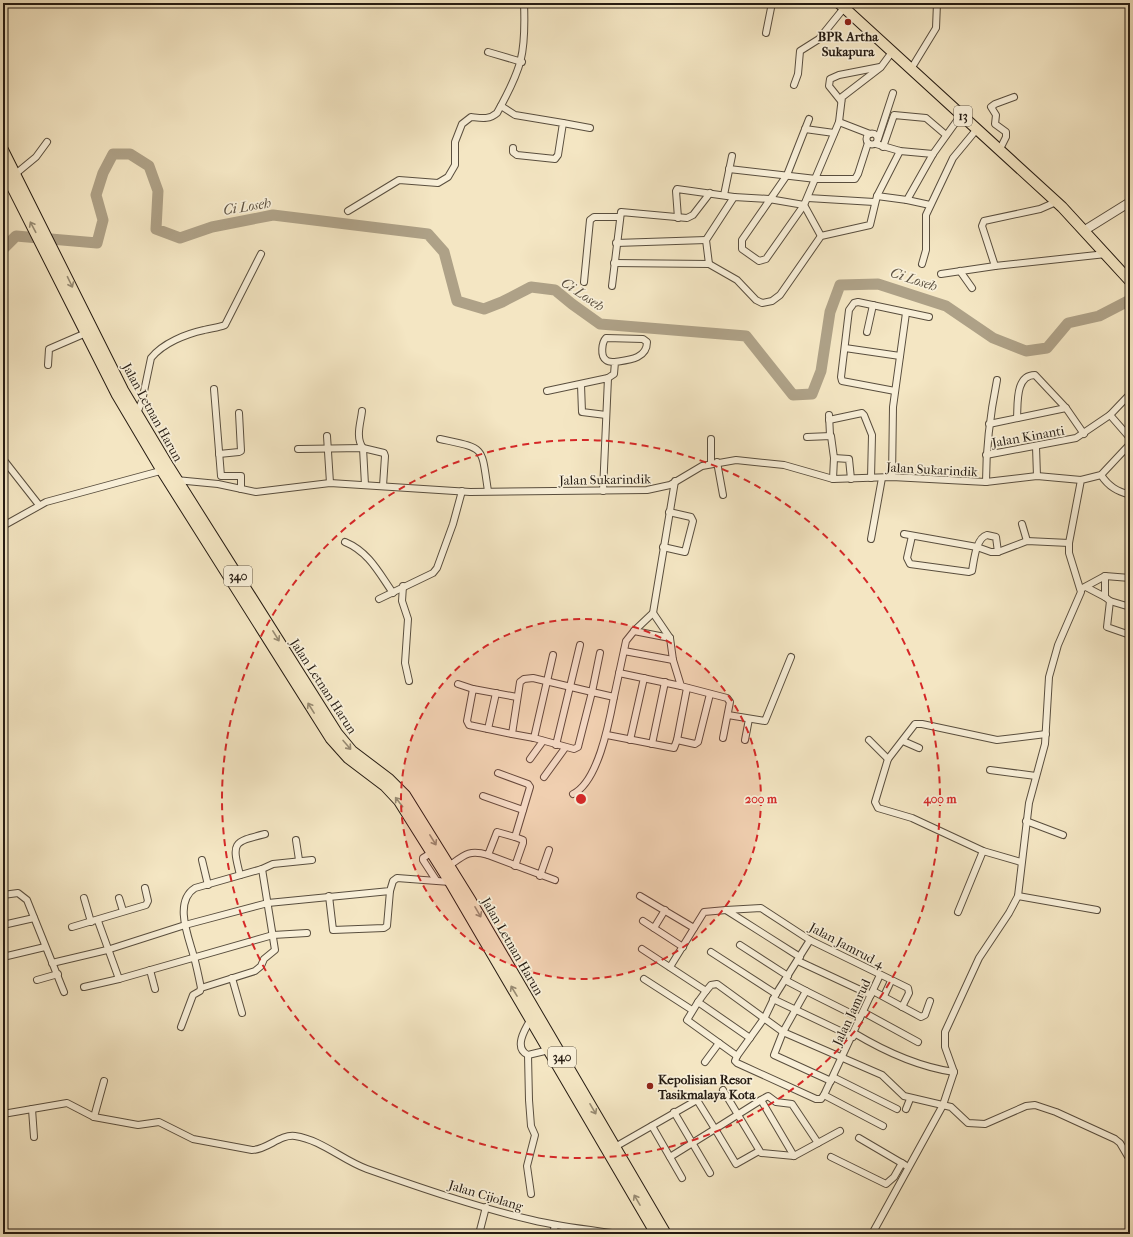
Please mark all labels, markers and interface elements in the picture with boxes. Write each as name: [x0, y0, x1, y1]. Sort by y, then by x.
marker: BPR Artha Sukapura: [843, 17, 853, 27]
place label: BPR Artha Sukapura: [818, 29, 879, 60]
road number: 13: [954, 106, 972, 126]
water label: Ci Loseh: [222, 194, 272, 219]
one-way arrow: [28, 221, 36, 233]
water label: Ci Loseh: [888, 264, 939, 295]
water label: Ci Loseh: [558, 274, 608, 315]
one-way arrow: [67, 276, 74, 288]
street label: Jalan Letnan Harun: [119, 360, 186, 464]
street label: Jalan Kinanti: [990, 423, 1066, 450]
street label: Jalan Sukarindik: [885, 460, 978, 479]
street label: Jalan Sukarindik: [558, 471, 651, 488]
road number: 340: [224, 566, 252, 586]
one-way arrow: [272, 631, 280, 642]
street label: Jalan Letnan Harun: [287, 635, 360, 737]
one-way arrow: [307, 702, 315, 714]
one-way arrow: [343, 740, 352, 750]
centre of rings: [574, 792, 588, 806]
text: 200 m: [745, 792, 778, 806]
text: 400 m: [923, 792, 957, 807]
one-way arrow: [395, 797, 403, 808]
one-way arrow: [430, 834, 438, 846]
street label: Jalan Letnan Harun: [478, 894, 547, 998]
one-way arrow: [474, 906, 482, 917]
street label: Jalan Jamrud 4: [806, 919, 887, 972]
street label: Jalan Jamrud: [829, 976, 874, 1049]
one-way arrow: [510, 985, 518, 997]
road number: 340: [548, 1047, 576, 1067]
place label: Kepolisian Resor Tasikmalaya Kota: [657, 1072, 756, 1103]
marker: Kepolisian Resor Tasikmalaya Kota: [645, 1081, 655, 1091]
one-way arrow: [589, 1103, 597, 1114]
street label: Jalan Cijolang: [446, 1177, 526, 1214]
one-way arrow: [632, 1194, 640, 1206]

